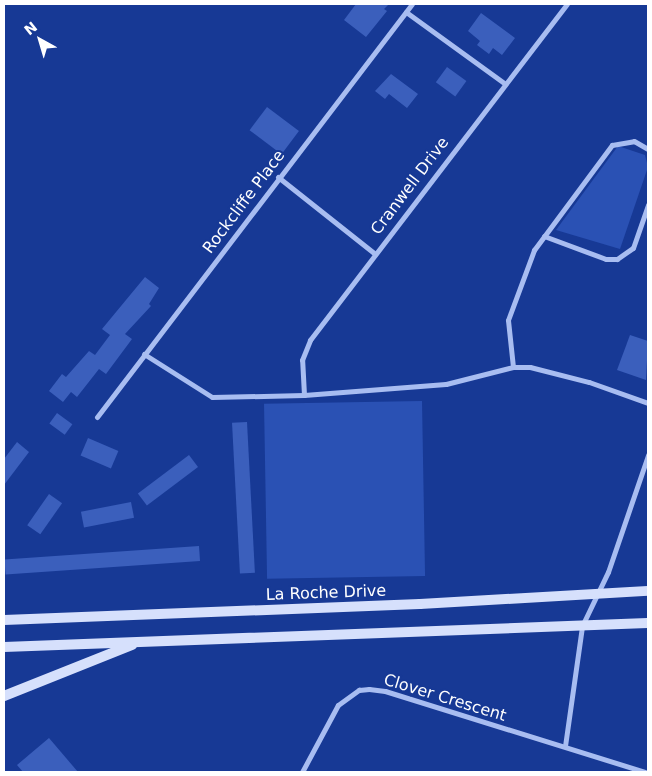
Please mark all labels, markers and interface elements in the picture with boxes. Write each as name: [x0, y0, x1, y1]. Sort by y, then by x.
north arrow: [15, 15, 65, 65]
text: N: [21, 18, 40, 38]
street label: Cranwell Drive: [367, 133, 453, 239]
street label: Rockcliffe Place: [199, 147, 289, 257]
street label: La Roche Drive: [265, 581, 387, 605]
street label: Clover Crescent: [381, 670, 509, 726]

